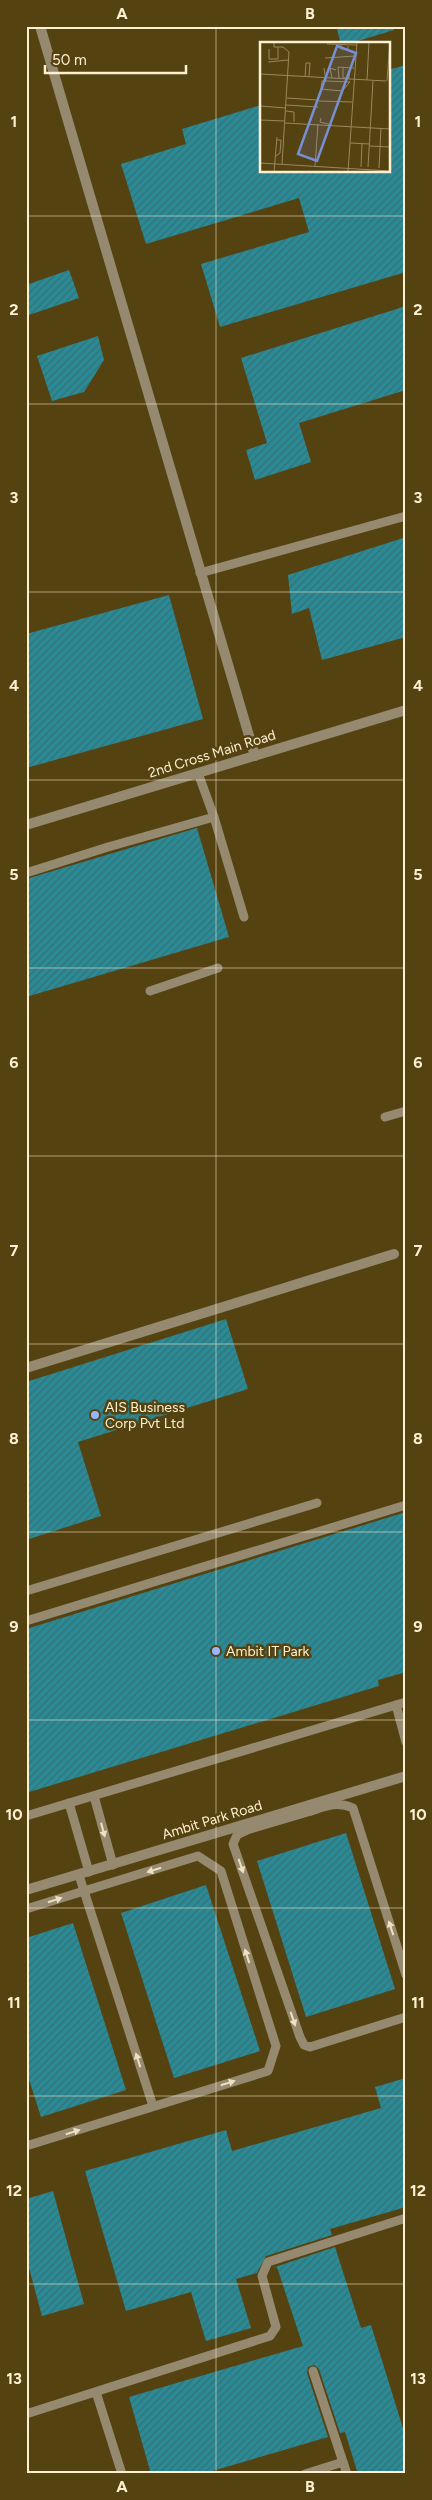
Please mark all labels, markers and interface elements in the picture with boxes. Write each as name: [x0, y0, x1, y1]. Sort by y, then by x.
text: A: [116, 4, 128, 23]
text: B: [305, 4, 315, 23]
scale bar: [45, 42, 186, 74]
inset map: [260, 42, 390, 172]
text: 50 m: [52, 51, 87, 69]
text: 1: [11, 112, 17, 131]
text: 1: [415, 112, 421, 131]
text: 2: [9, 300, 19, 319]
text: 2: [413, 300, 423, 319]
text: 3: [10, 488, 19, 507]
text: 3: [414, 488, 423, 507]
text: 4: [9, 676, 19, 695]
text: 4: [413, 676, 423, 695]
street label: 2nd Cross Main Road: [146, 727, 278, 781]
text: 5: [9, 865, 19, 884]
text: 5: [413, 865, 423, 884]
text: 6: [9, 1053, 19, 1072]
text: 6: [413, 1053, 423, 1072]
text: 7: [10, 1241, 19, 1260]
text: 7: [414, 1241, 423, 1260]
place label: AIS Business Corp Pvt Ltd: [105, 1399, 185, 1432]
marker: AIS Business Corp Pvt Ltd: [89, 1409, 101, 1421]
text: 8: [9, 1429, 19, 1448]
text: 8: [413, 1429, 423, 1448]
text: 9: [9, 1617, 19, 1636]
text: 9: [413, 1617, 423, 1636]
place label: Ambit IT Park: [226, 1643, 309, 1660]
marker: Ambit IT Park: [210, 1645, 222, 1657]
street label: Ambit Park Road: [160, 1797, 264, 1843]
text: 10: [5, 1805, 23, 1824]
text: 10: [409, 1805, 427, 1824]
one-way arrow: [100, 1823, 108, 1838]
one-way arrow: [238, 1858, 245, 1873]
one-way arrow: [146, 1866, 161, 1874]
one-way arrow: [48, 1896, 63, 1904]
one-way arrow: [387, 1920, 395, 1935]
one-way arrow: [243, 1948, 251, 1963]
text: 11: [7, 1993, 21, 2012]
text: 11: [411, 1993, 425, 2012]
one-way arrow: [290, 2012, 298, 2027]
one-way arrow: [134, 2052, 142, 2067]
one-way arrow: [221, 2079, 236, 2087]
one-way arrow: [65, 2127, 80, 2135]
text: 12: [6, 2181, 22, 2200]
text: 12: [410, 2181, 426, 2200]
text: 13: [6, 2369, 22, 2388]
text: 13: [410, 2369, 426, 2388]
text: A: [116, 2477, 128, 2496]
text: B: [305, 2477, 315, 2496]

